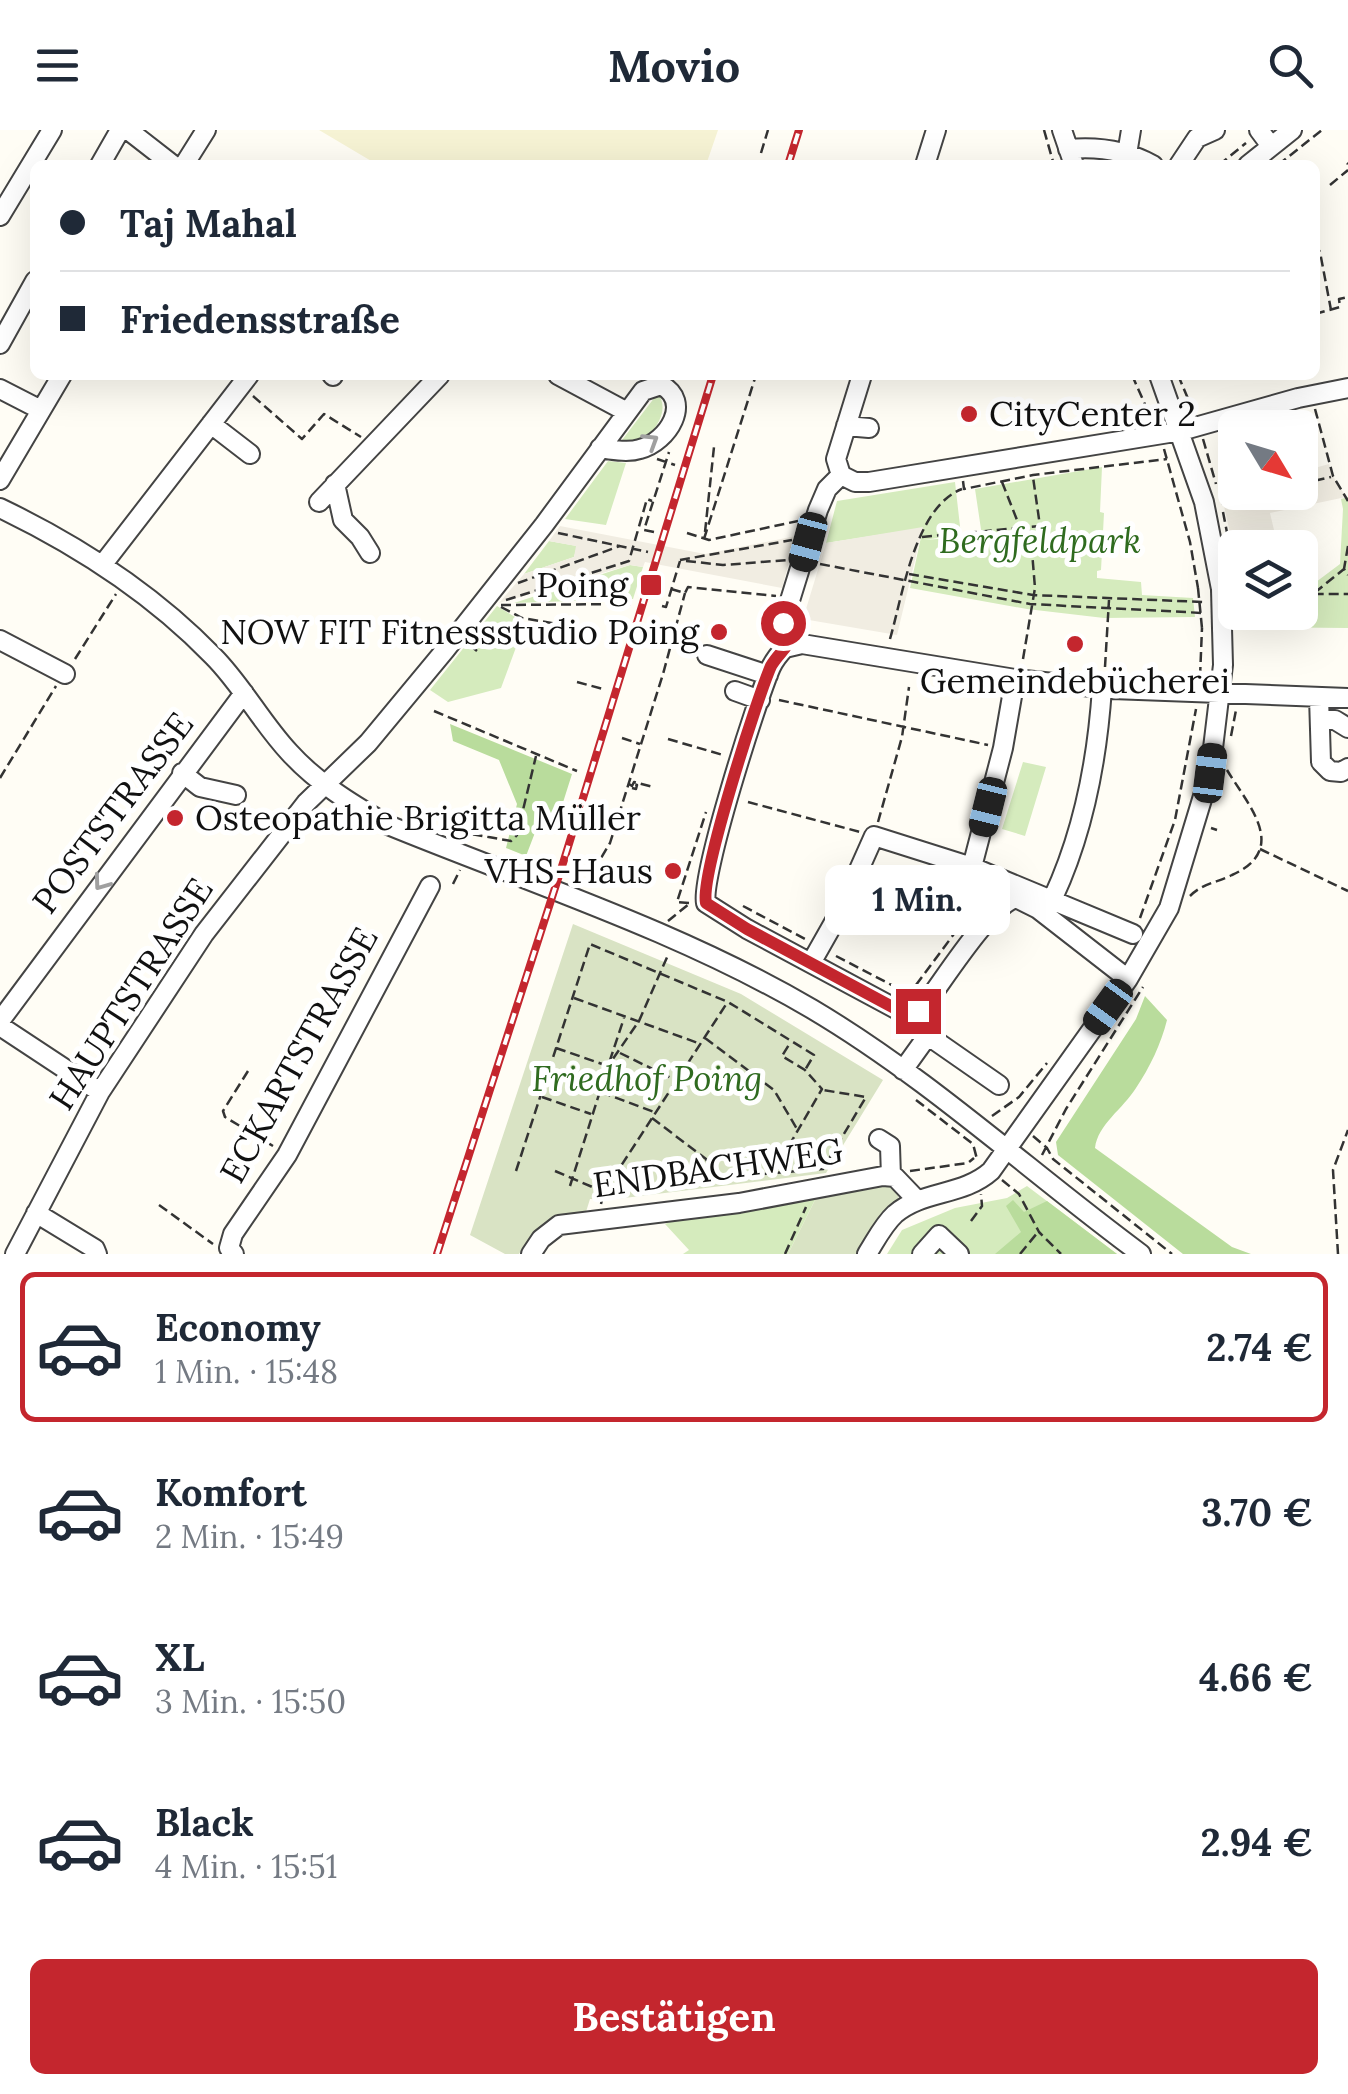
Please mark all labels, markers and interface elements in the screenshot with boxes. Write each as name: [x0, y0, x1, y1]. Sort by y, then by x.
text: Movio: [608, 37, 740, 94]
icon: menu: [30, 38, 85, 93]
icon: search: [1263, 38, 1318, 93]
text: Taj Mahal: [120, 199, 297, 247]
text: Friedensstraße: [120, 295, 400, 343]
place label: CityCenter 2: [989, 391, 1196, 436]
marker: CityCenter 2: [958, 403, 980, 425]
north arrow: [1218, 410, 1318, 510]
map controls: [1218, 410, 1318, 630]
one-way arrow: [640, 434, 658, 453]
car: [786, 509, 830, 575]
park label: Bergfeldpark: [939, 518, 1141, 563]
button: layers: [1218, 530, 1318, 630]
place label: Poing: [536, 562, 629, 607]
marker: Poing: [638, 572, 664, 598]
route start: [761, 601, 806, 646]
place label: NOW FIT Fitnessstudio Poing: [220, 609, 700, 654]
marker: NOW FIT Fitnessstudio Poing: [708, 621, 730, 643]
marker: Gemeindebücherei: [1064, 633, 1086, 655]
place label: Gemeindebücherei: [920, 658, 1230, 703]
street label: POSTSTRASSE: [22, 703, 203, 922]
car: [1191, 741, 1229, 805]
car: [966, 774, 1010, 840]
place label: Osteopathie Brigitta Müller: [195, 795, 641, 840]
marker: Osteopathie Brigitta Müller: [164, 807, 186, 829]
place label: VHS-Haus: [483, 848, 653, 893]
marker: VHS-Haus: [662, 860, 684, 882]
callout: 1 Min.: [826, 866, 1010, 936]
street label: HAUPTSTRASSE: [39, 869, 222, 1118]
one-way arrow: [96, 872, 113, 890]
text: 1 Min.: [872, 879, 963, 920]
street label: ECKARTSTRASSE: [210, 919, 388, 1191]
car: [1078, 974, 1138, 1040]
route end: [896, 989, 941, 1034]
park label: Friedhof Poing: [532, 1056, 762, 1101]
street label: ENDBACHWEG: [590, 1128, 846, 1207]
icon: car: [35, 1302, 125, 1392]
text: Economy: [155, 1303, 321, 1351]
text: 2.74 €: [1206, 1323, 1313, 1371]
text: 1 Min. · 15:48: [155, 1351, 338, 1392]
icon: car: [35, 1467, 125, 1557]
text: Komfort: [155, 1468, 307, 1516]
text: 3.70 €: [1201, 1488, 1313, 1536]
text: 2 Min. · 15:49: [155, 1516, 344, 1557]
icon: car: [35, 1632, 125, 1722]
text: XL: [155, 1633, 205, 1681]
text: 4.66 €: [1199, 1653, 1313, 1701]
text: 3 Min. · 15:50: [155, 1681, 346, 1722]
icon: car: [35, 1797, 125, 1887]
text: Black: [155, 1798, 254, 1846]
text: 2.94 €: [1200, 1818, 1313, 1866]
text: 4 Min. · 15:51: [155, 1846, 337, 1887]
button: Bestätigen: [30, 1959, 1318, 2074]

